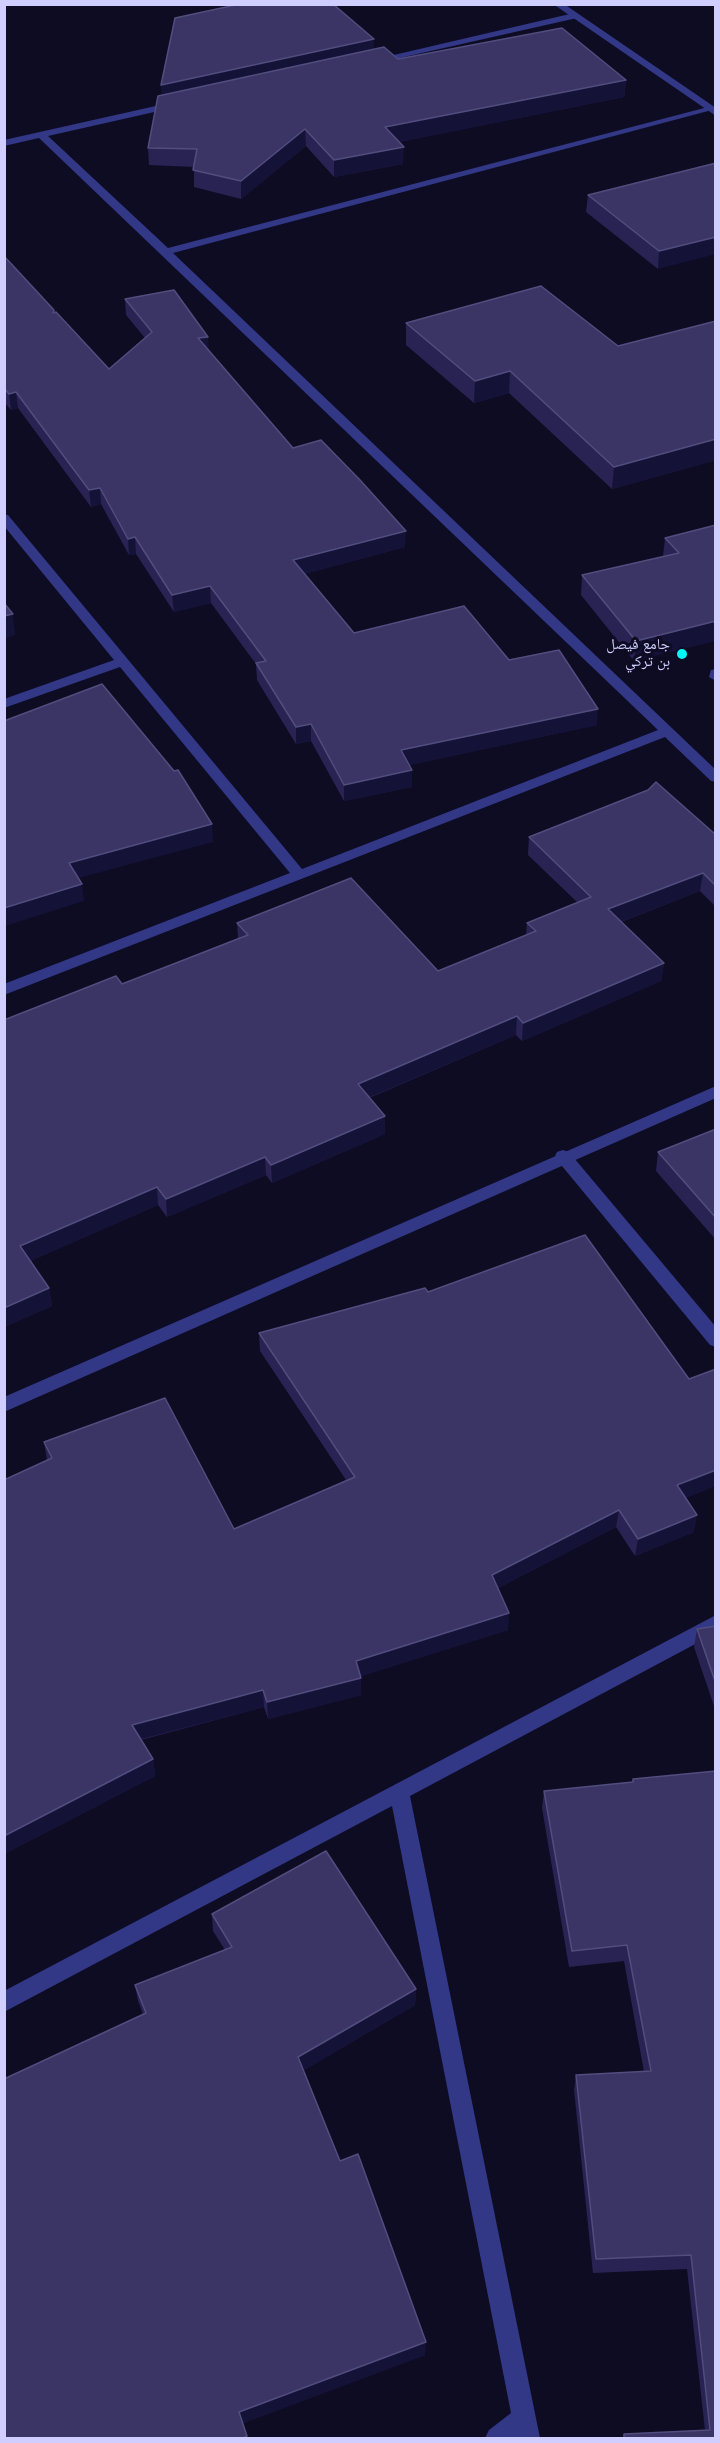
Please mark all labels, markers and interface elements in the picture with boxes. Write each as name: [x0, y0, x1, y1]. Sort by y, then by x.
place label: جامع فيصل بن تركي: [606, 636, 670, 671]
marker: جامع فيصل بن تركي: [675, 647, 689, 661]

